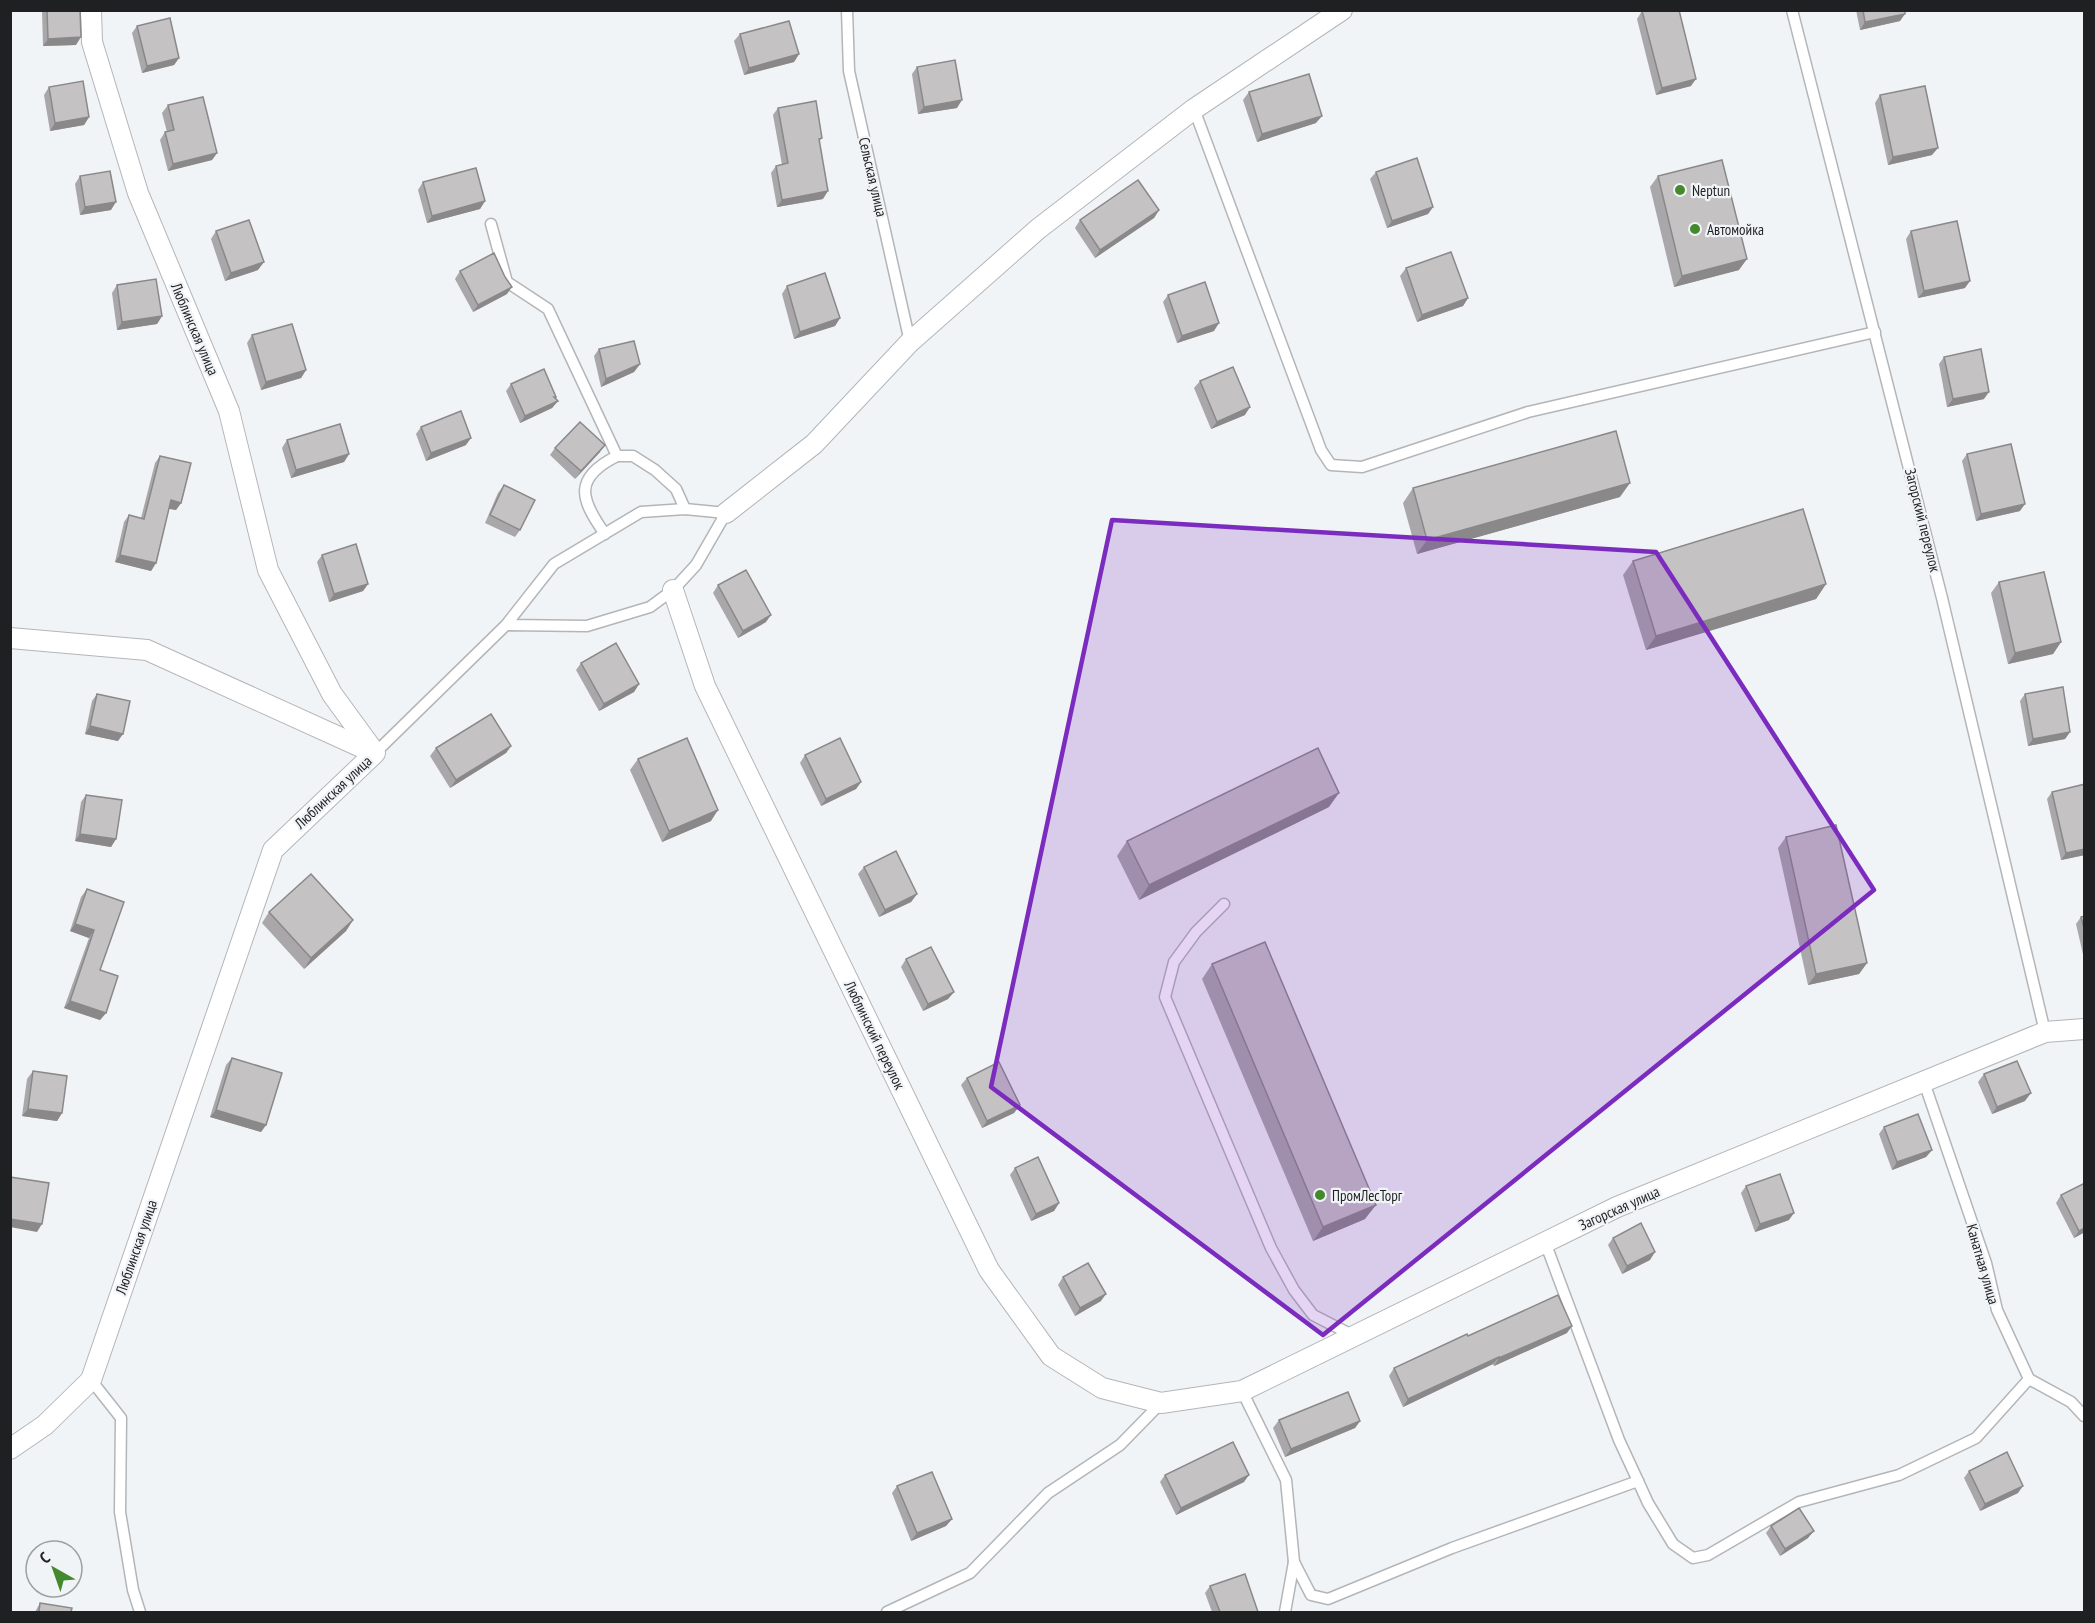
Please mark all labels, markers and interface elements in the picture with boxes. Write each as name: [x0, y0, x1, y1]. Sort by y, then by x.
street label: Сельская улица: [855, 135, 891, 219]
place label: Neptun: [1692, 181, 1730, 200]
marker: Neptun: [1673, 183, 1687, 197]
place label: Автомойка: [1707, 220, 1764, 239]
marker: Автомойка: [1688, 222, 1702, 236]
street label: Люблинская улица: [167, 279, 223, 378]
street label: Загорский переулок: [1901, 466, 1945, 574]
street label: Люблинская улица: [290, 751, 376, 833]
street label: Люблинский переулок: [840, 977, 910, 1093]
street label: Загорская улица: [1576, 1182, 1662, 1234]
place label: ПромЛесТорг: [1332, 1186, 1403, 1205]
marker: ПромЛесТорг: [1313, 1188, 1327, 1202]
street label: Люблинская улица: [111, 1197, 161, 1298]
street label: Канатная улица: [1962, 1222, 2004, 1306]
north arrow: [24, 1539, 84, 1599]
text: С: [35, 1547, 54, 1568]

